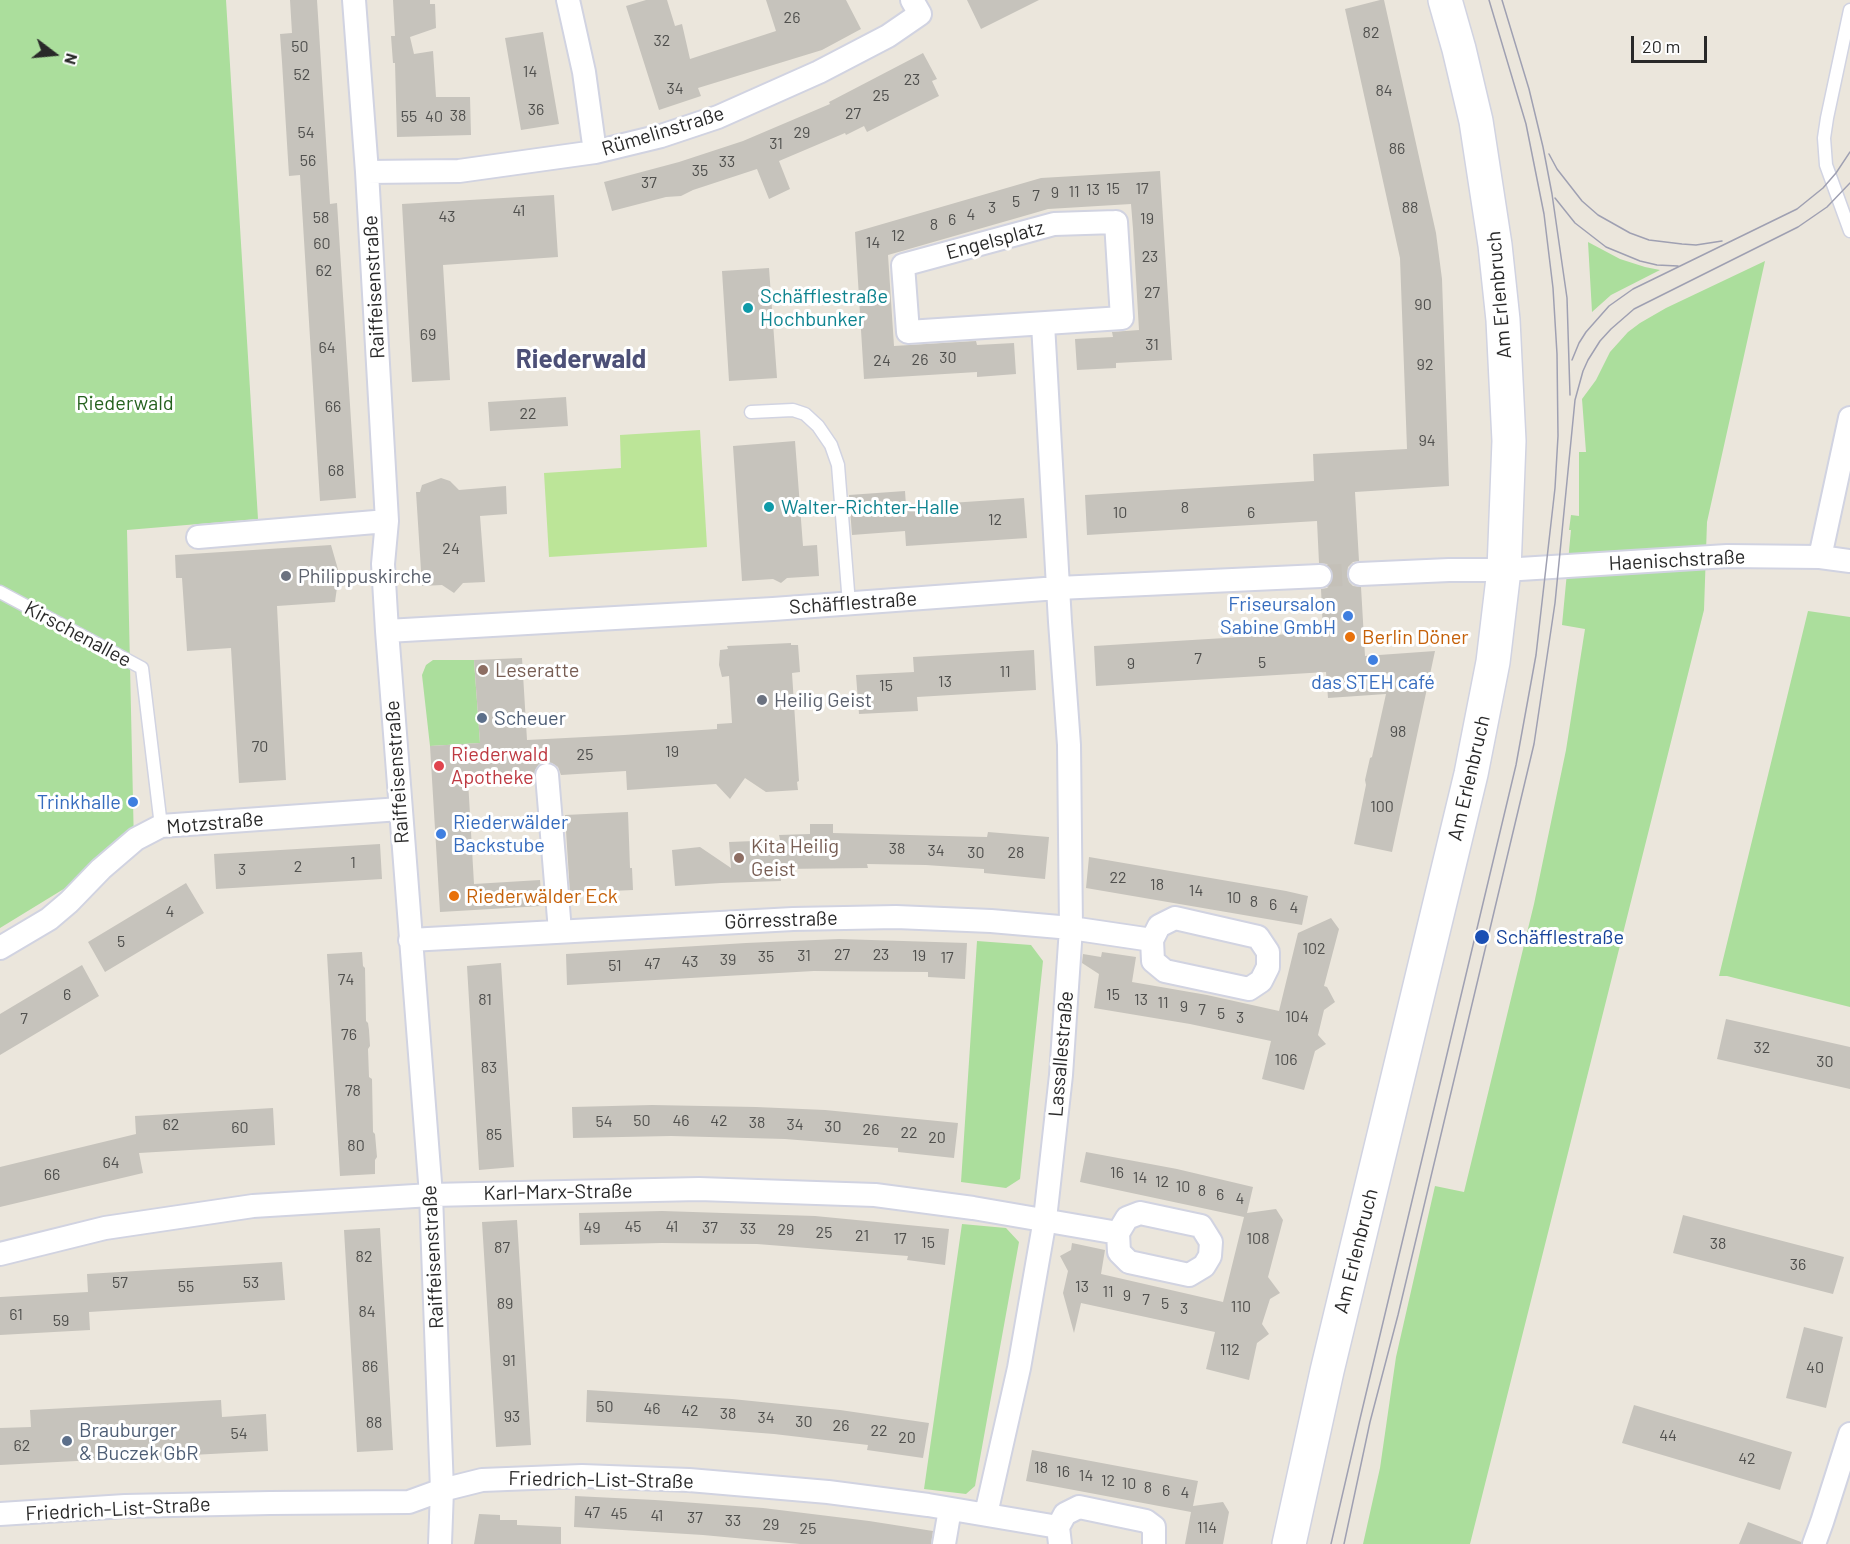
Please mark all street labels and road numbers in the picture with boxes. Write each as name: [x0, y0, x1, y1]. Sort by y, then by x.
street label: Rümelinstraße: [599, 101, 727, 161]
street label: Raiffeisenstraße: [358, 215, 390, 359]
street label: Engelsplatz: [943, 215, 1047, 265]
street label: Am Erlenbruch: [1481, 230, 1517, 360]
street label: Haenischstraße: [1608, 544, 1746, 576]
street label: Schäfflestraße: [788, 587, 918, 619]
street label: Kirschenallee: [21, 596, 135, 672]
street label: Raiffeisenstraße: [380, 699, 414, 845]
street label: Am Erlenbruch: [1443, 713, 1495, 843]
street label: Motzstraße: [165, 807, 265, 839]
street label: Görresstraße: [724, 906, 838, 934]
street label: Lassallestraße: [1044, 990, 1078, 1118]
street label: Karl-Marx-Straße: [483, 1179, 633, 1205]
street label: Raiffeisenstraße: [417, 1185, 449, 1329]
street label: Am Erlenbruch: [1329, 1186, 1383, 1316]
street label: Friedrich-List-Straße: [508, 1466, 694, 1494]
street label: Friedrich-List-Straße: [25, 1492, 211, 1526]

